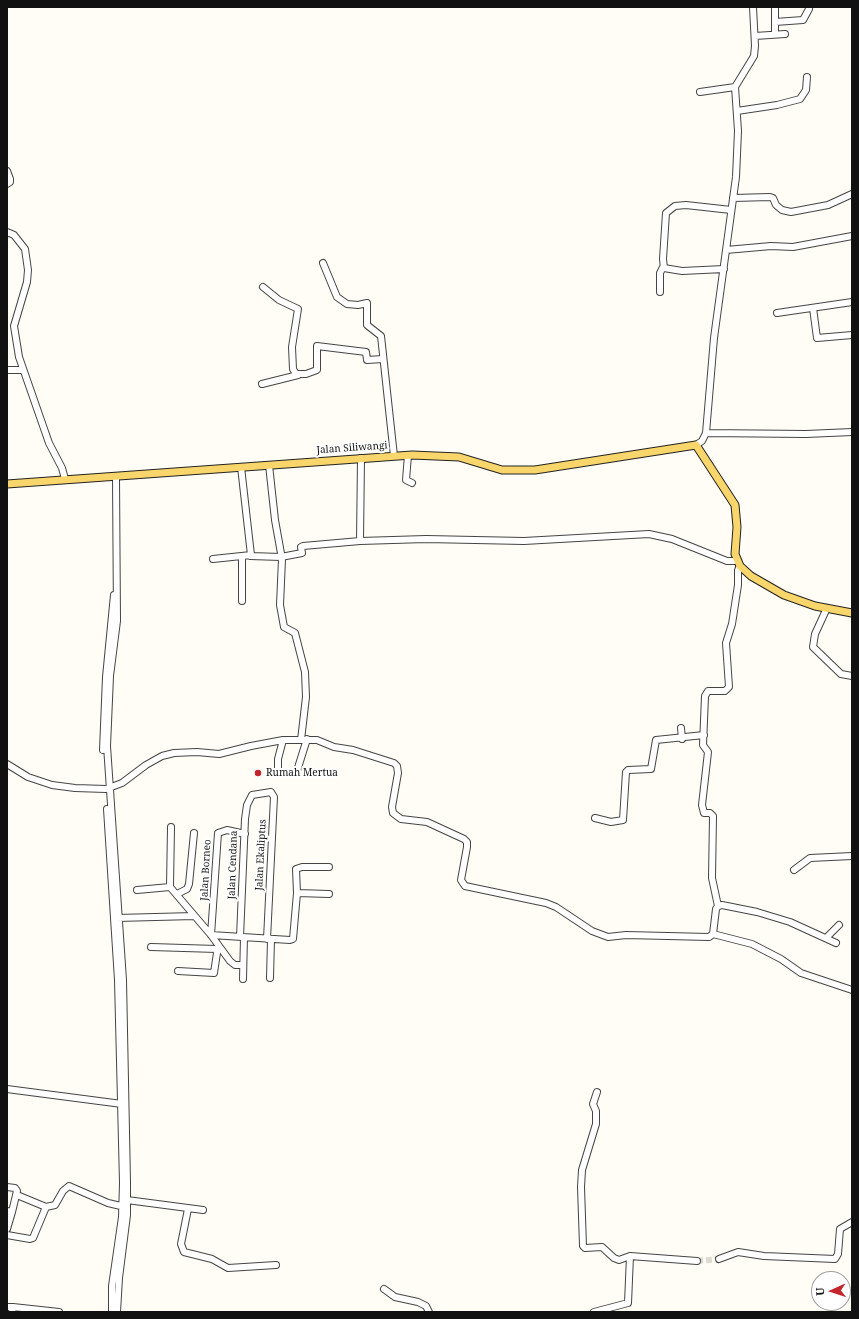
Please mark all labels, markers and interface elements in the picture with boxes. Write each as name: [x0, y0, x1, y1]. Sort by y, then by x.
street label: Jalan Siliwangi: [316, 440, 388, 456]
place label: Rumah Mertua: [266, 767, 338, 779]
marker: Rumah Mertua: [253, 768, 263, 778]
street label: Jalan Ekaliptus: [253, 819, 269, 891]
street label: Jalan Cendana: [226, 830, 240, 900]
street label: Jalan Borneo: [198, 839, 214, 901]
north arrow: [811, 1271, 851, 1311]
text: U: [812, 1287, 827, 1296]

